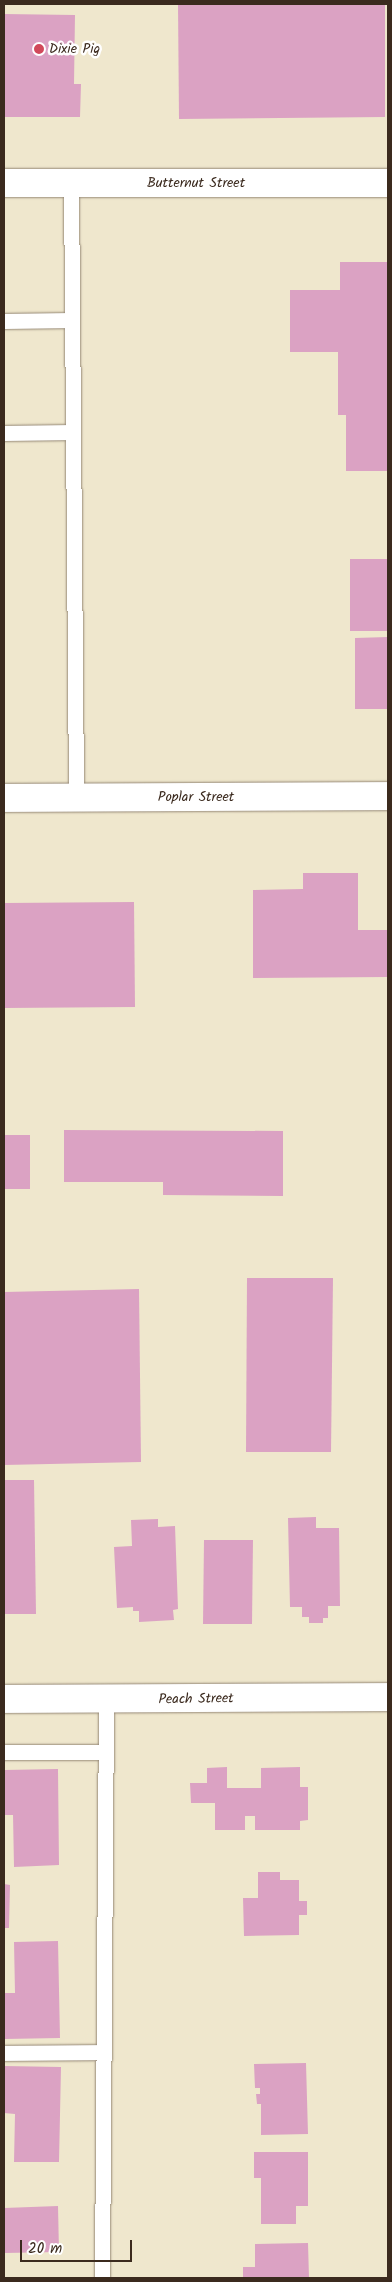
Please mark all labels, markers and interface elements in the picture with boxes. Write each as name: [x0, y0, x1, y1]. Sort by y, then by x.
place label: Dixie Pig: [49, 41, 100, 57]
marker: Dixie Pig: [33, 43, 45, 55]
street label: Butternut Street: [147, 175, 245, 191]
street label: Poplar Street: [158, 789, 234, 805]
street label: Peach Street: [158, 1690, 234, 1708]
scale bar: [22, 2230, 135, 2262]
text: 20 m: [28, 2237, 62, 2261]

